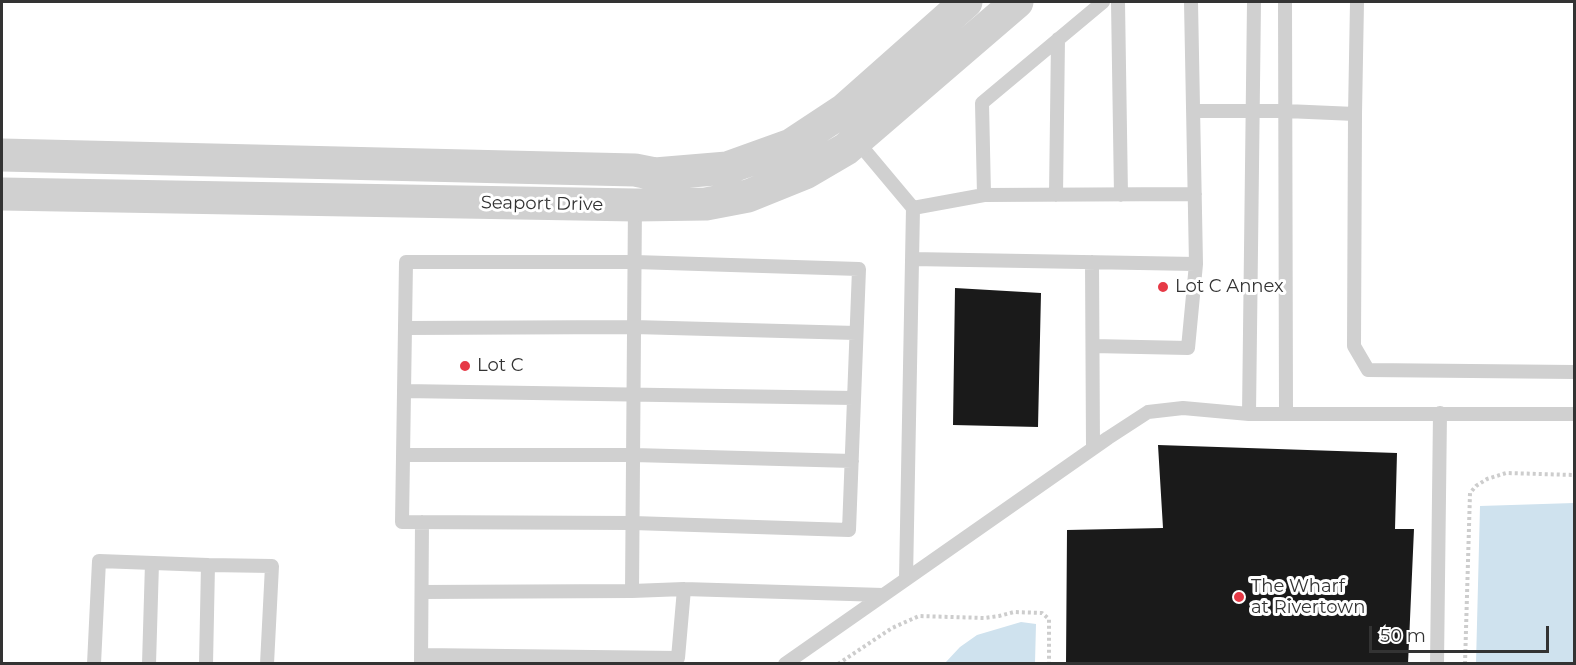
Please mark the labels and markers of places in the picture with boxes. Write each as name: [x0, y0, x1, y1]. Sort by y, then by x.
place label: Lot C Annex: [1175, 276, 1284, 298]
marker: Lot C Annex: [1156, 280, 1170, 294]
place label: Lot C: [477, 355, 524, 377]
marker: Lot C: [458, 359, 472, 373]
place label: The Wharf at Rivertown: [1251, 576, 1365, 618]
marker: The Wharf at Rivertown: [1232, 590, 1246, 604]

